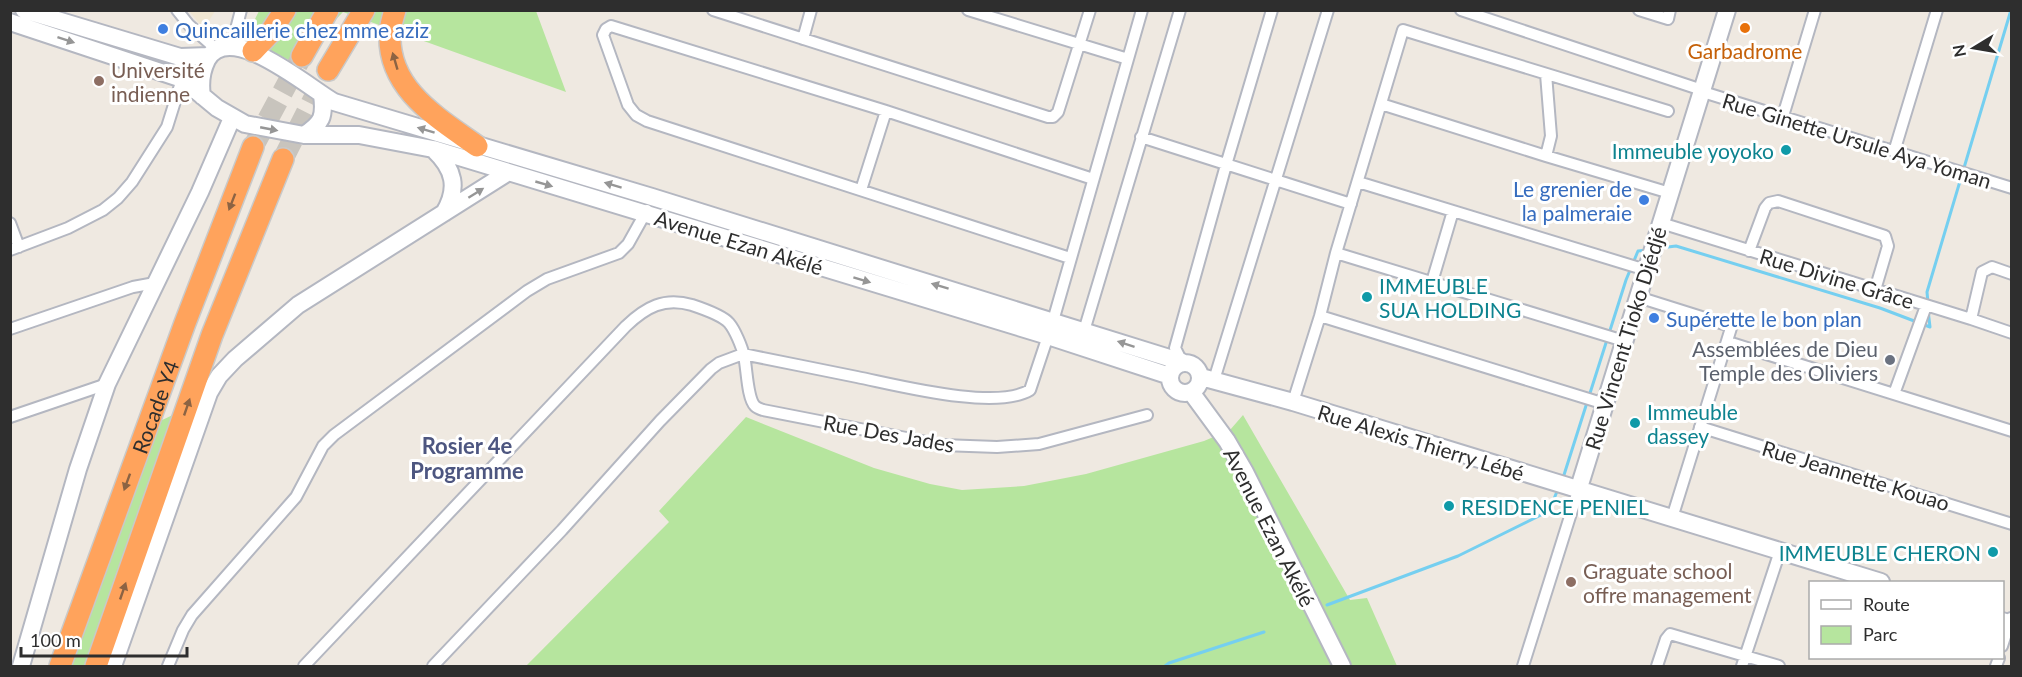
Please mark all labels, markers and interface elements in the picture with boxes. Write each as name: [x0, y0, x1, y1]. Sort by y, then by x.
place label: Quincaillerie chez mme aziz: [175, 17, 429, 42]
north arrow: [1944, 18, 2004, 78]
marker: Garbadrome: [1738, 21, 1752, 35]
marker: Quincaillerie chez mme aziz: [156, 22, 170, 36]
one-way arrow: [57, 36, 75, 46]
place label: Garbadrome: [1688, 38, 1802, 63]
text: N: [1948, 43, 1969, 59]
one-way arrow: [390, 52, 399, 70]
place label: Université indienne: [111, 57, 205, 106]
marker: Université indienne: [92, 74, 106, 88]
street label: Rue Ginette Ursule Aya Yoman: [1719, 87, 1995, 193]
one-way arrow: [260, 125, 279, 134]
one-way arrow: [417, 125, 435, 134]
place label: Immeuble yoyoko: [1612, 138, 1774, 163]
marker: Immeuble yoyoko: [1779, 143, 1793, 157]
place label: Le grenier de la palmeraie: [1513, 176, 1632, 225]
one-way arrow: [535, 180, 553, 189]
one-way arrow: [604, 180, 622, 189]
one-way arrow: [468, 188, 484, 199]
one-way arrow: [227, 193, 237, 211]
marker: Le grenier de la palmeraie: [1637, 193, 1651, 207]
street label: Avenue Ezan Akélé: [652, 205, 826, 279]
street label: Rue Vincent Tioko Djédjé: [1579, 223, 1671, 453]
street label: Rue Divine Grâce: [1757, 243, 1917, 313]
place label: IMMEUBLE SUA HOLDING: [1379, 273, 1521, 322]
one-way arrow: [853, 275, 871, 285]
one-way arrow: [931, 281, 949, 290]
marker: IMMEUBLE SUA HOLDING: [1360, 290, 1374, 304]
place label: Supérette le bon plan: [1666, 306, 1862, 331]
marker: Supérette le bon plan: [1647, 311, 1661, 325]
place label: Assemblées de Dieu Temple des Oliviers: [1692, 336, 1878, 385]
one-way arrow: [1117, 339, 1135, 349]
marker: Assemblées de Dieu Temple des Oliviers: [1883, 353, 1897, 367]
street label: Rocade Y4: [126, 357, 183, 457]
one-way arrow: [183, 398, 192, 416]
street label: Rue Alexis Thierry Lébé: [1315, 399, 1527, 485]
place label: Immeuble dassey: [1647, 399, 1738, 448]
street label: Rue Des Jades: [822, 409, 956, 457]
marker: Immeuble dassey: [1628, 416, 1642, 430]
district label: Rosier 4e Programme: [410, 432, 524, 484]
street label: Rue Jeannette Kouao: [1759, 435, 1953, 515]
street label: Avenue Ezan Akélé: [1219, 443, 1321, 611]
one-way arrow: [121, 474, 131, 492]
place label: RESIDENCE PENIEL: [1461, 494, 1649, 519]
marker: RESIDENCE PENIEL: [1442, 499, 1456, 513]
place label: IMMEUBLE CHERON: [1779, 540, 1981, 565]
marker: IMMEUBLE CHERON: [1986, 545, 2000, 559]
place label: Graguate school offre management: [1583, 558, 1752, 607]
marker: Graguate school offre management: [1564, 575, 1578, 589]
legend: [1809, 581, 2004, 659]
one-way arrow: [118, 582, 128, 600]
text: Route: [1863, 593, 1910, 615]
scale bar: [21, 620, 188, 658]
text: Parc: [1863, 623, 1898, 645]
text: 100 m: [30, 629, 81, 651]

